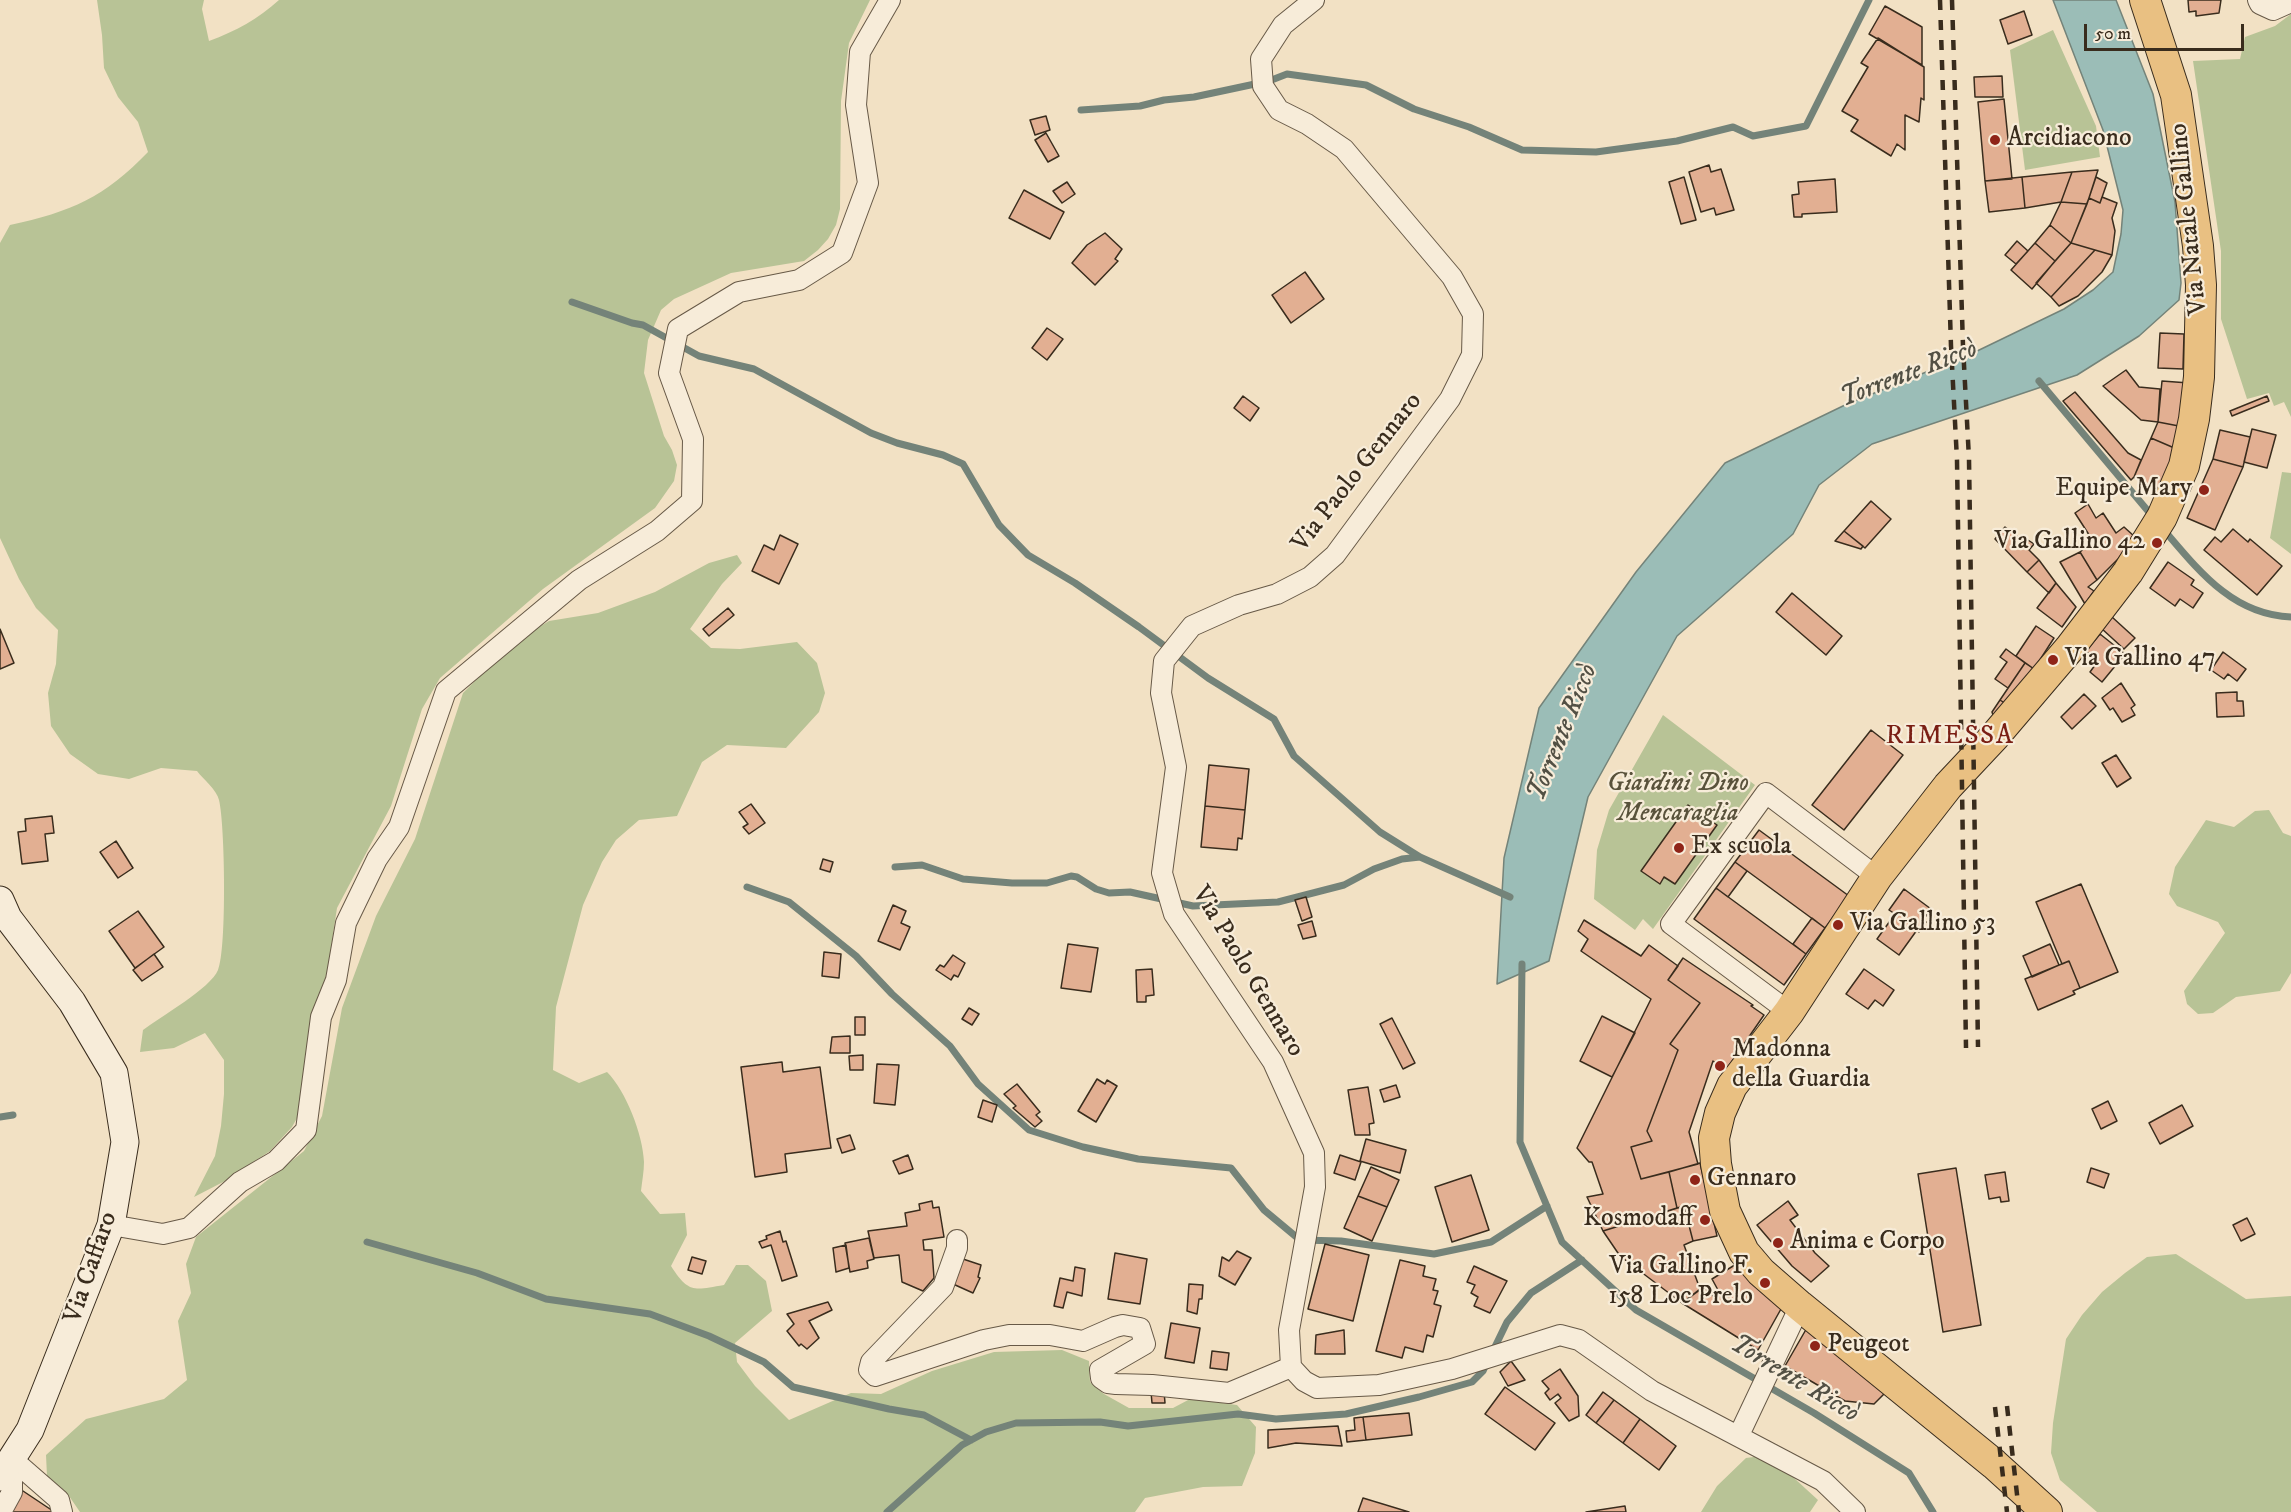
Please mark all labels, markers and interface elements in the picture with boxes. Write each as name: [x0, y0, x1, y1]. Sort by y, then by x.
scale bar: [2087, 12, 2248, 50]
text: 50 m: [2095, 23, 2131, 45]
street label: Via Natale Gallino: [2164, 122, 2216, 316]
place label: Arcidiacono: [2007, 124, 2132, 156]
marker: Arcidiacono: [1988, 133, 2002, 147]
water label: Torrente Riccò: [1836, 334, 1982, 416]
street label: Via Paolo Gennaro: [1286, 387, 1430, 559]
place label: Equipe Mary: [2055, 474, 2192, 506]
marker: Equipe Mary: [2197, 483, 2211, 497]
place label: Via Gallino 42: [1994, 527, 2145, 559]
marker: Via Gallino 42: [2150, 536, 2164, 550]
place label: Via Gallino 47: [2065, 644, 2216, 676]
marker: Via Gallino 47: [2046, 653, 2060, 667]
water label: Torrente Riccò: [1522, 660, 1606, 806]
district label: RIMESSA: [1886, 721, 2014, 753]
park label: Giardini Dino Mencaraglia: [1607, 769, 1749, 831]
place label: Ex scuola: [1691, 832, 1792, 864]
marker: Ex scuola: [1672, 841, 1686, 855]
street label: Via Paolo Gennaro: [1184, 881, 1310, 1063]
place label: Via Gallino 53: [1850, 909, 1995, 941]
marker: Via Gallino 53: [1831, 918, 1845, 932]
place label: Madonna della Guardia: [1732, 1035, 1870, 1096]
marker: Madonna della Guardia: [1713, 1059, 1727, 1073]
place label: Gennaro: [1707, 1164, 1796, 1196]
marker: Gennaro: [1688, 1173, 1702, 1187]
place label: Kosmodaff: [1583, 1204, 1693, 1236]
street label: Via Caffaro: [58, 1208, 126, 1328]
marker: Kosmodaff: [1698, 1213, 1712, 1227]
place label: Anima e Corpo: [1790, 1227, 1945, 1259]
marker: Anima e Corpo: [1771, 1236, 1785, 1250]
place label: Via Gallino F. 158 Loc Prelo: [1608, 1252, 1753, 1314]
marker: Via Gallino F. 158 Loc Prelo: [1758, 1276, 1772, 1290]
water label: Torrente Riccò: [1724, 1329, 1864, 1431]
place label: Peugeot: [1827, 1330, 1909, 1362]
marker: Peugeot: [1808, 1339, 1822, 1353]

